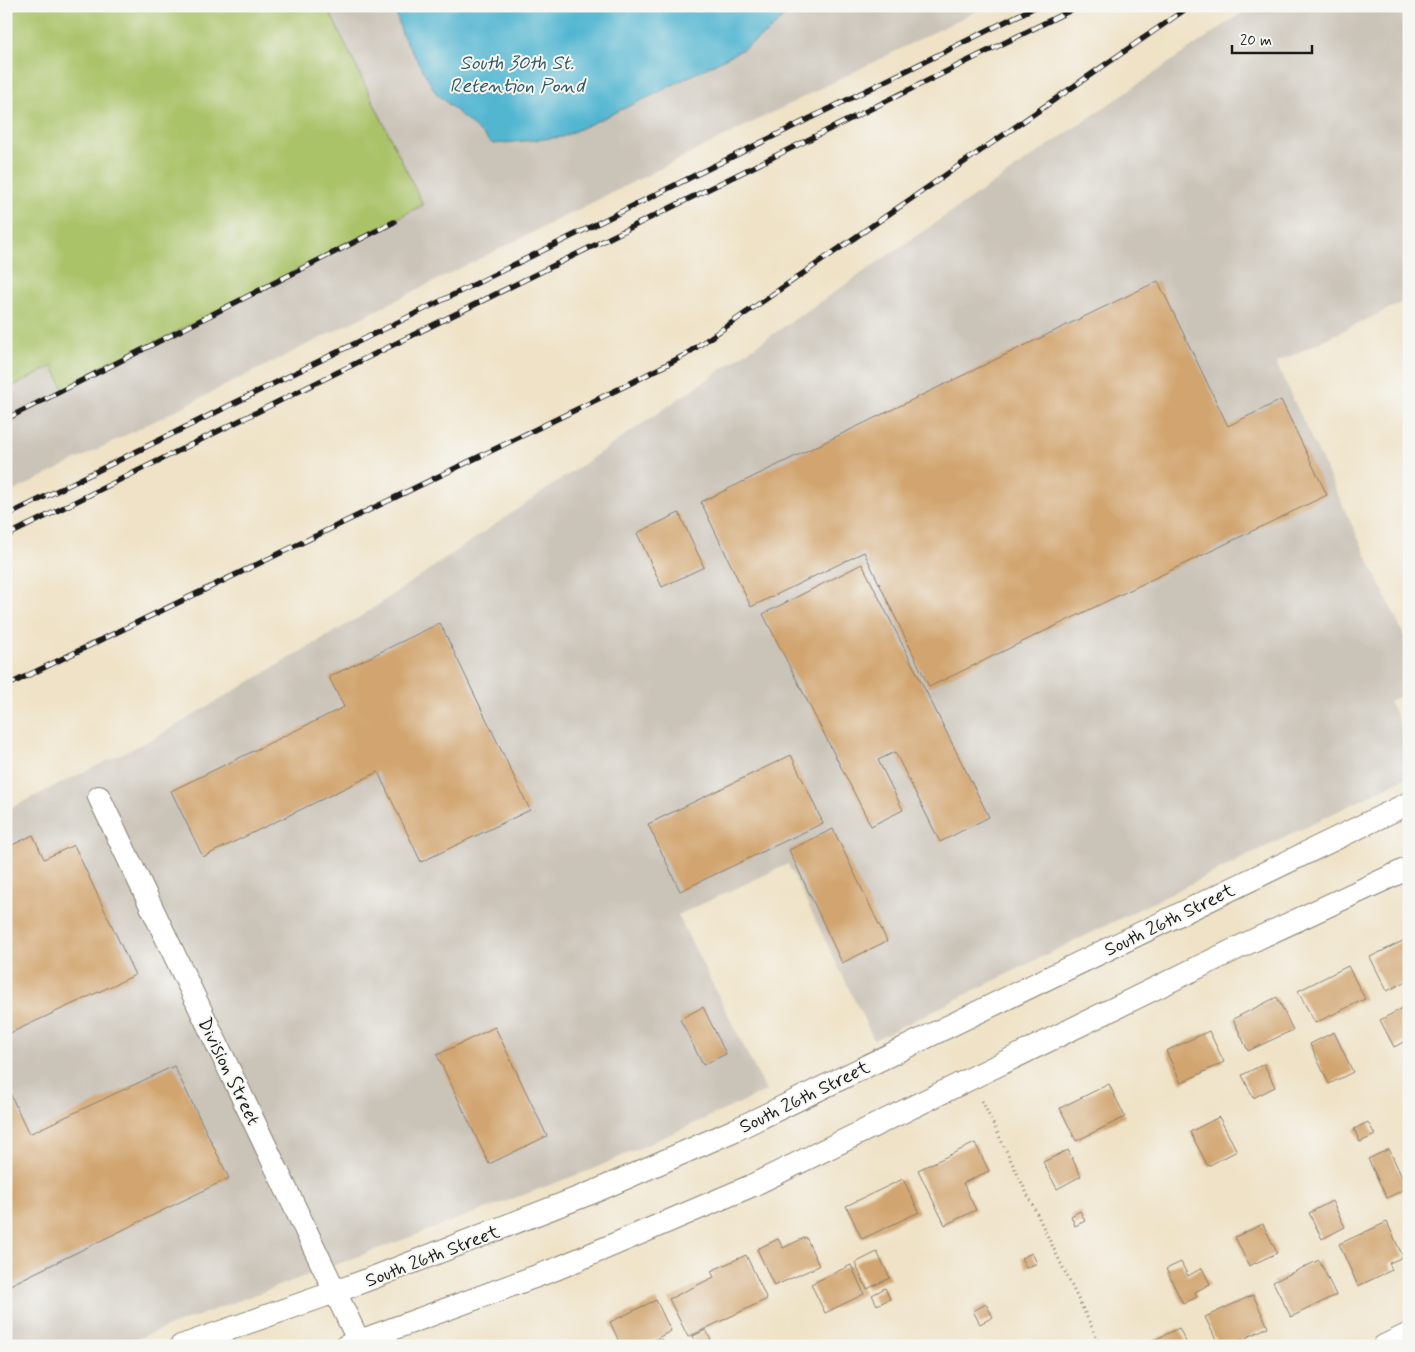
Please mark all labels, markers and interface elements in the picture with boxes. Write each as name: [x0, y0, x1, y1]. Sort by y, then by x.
scale bar: [1232, 22, 1312, 54]
text: 20 m: [1240, 31, 1272, 51]
water label: South 30th St. Retention Pond: [450, 50, 587, 100]
street label: South 26th Street: [1100, 878, 1239, 963]
street label: Division Street: [192, 1013, 266, 1130]
street label: South 26th Street: [735, 1055, 874, 1140]
street label: South 26th Street: [362, 1219, 503, 1293]

